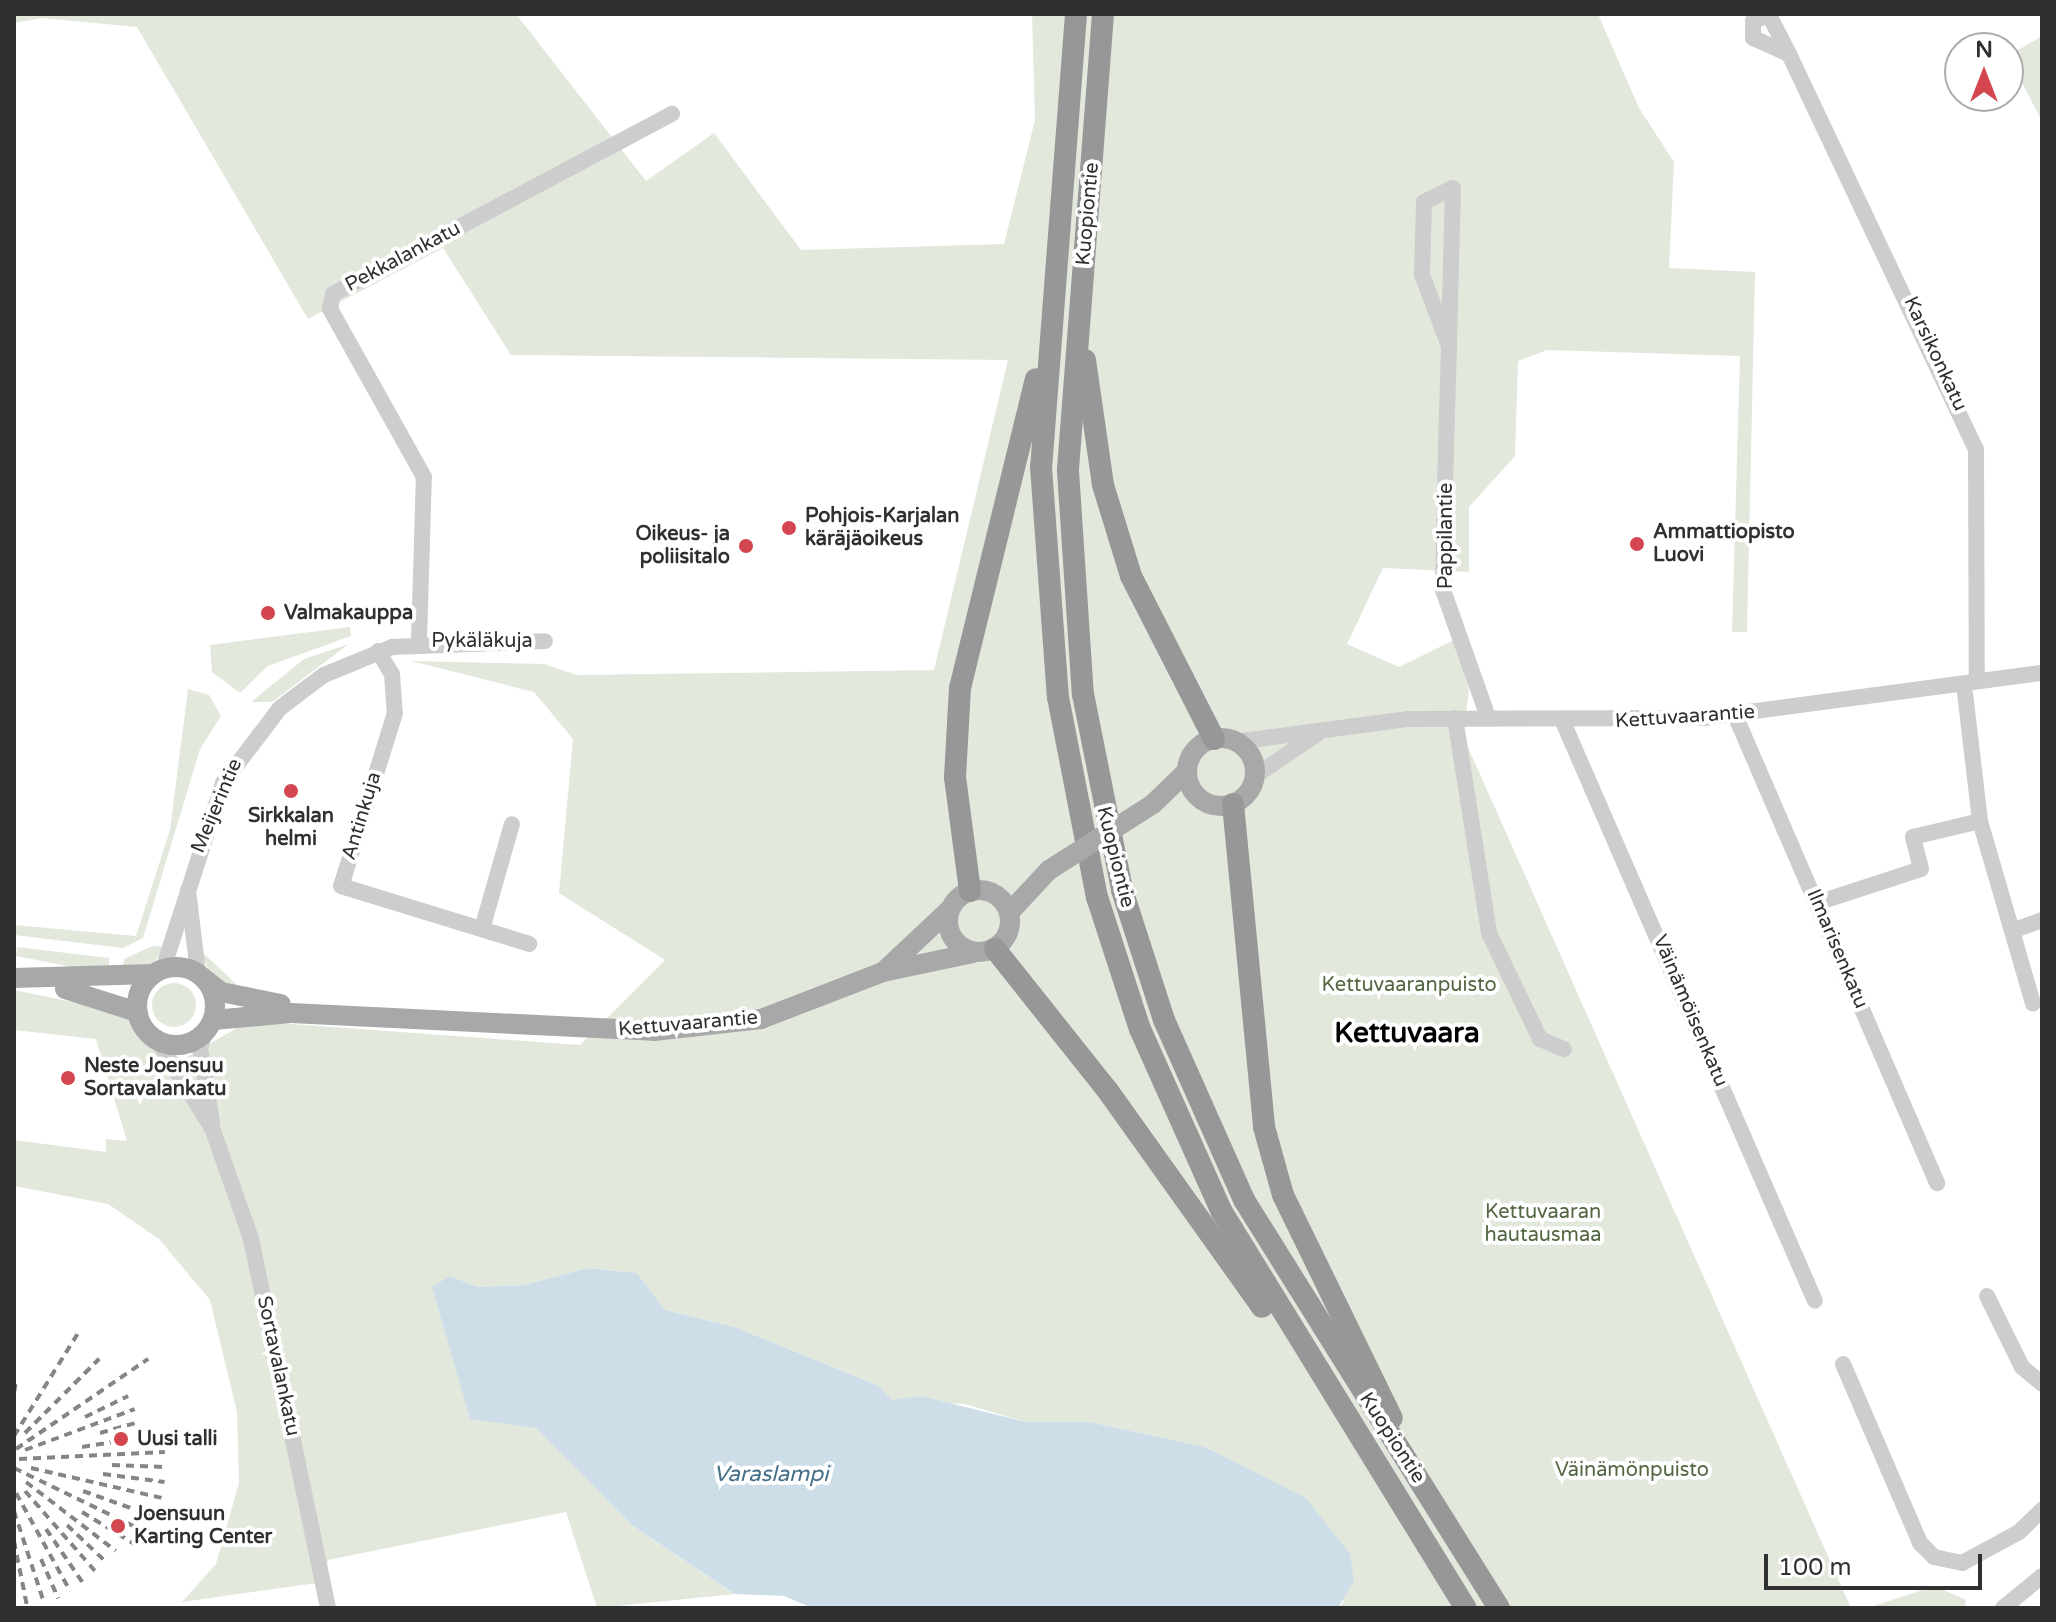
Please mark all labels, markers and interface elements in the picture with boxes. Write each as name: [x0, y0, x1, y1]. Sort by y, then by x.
north arrow: [1944, 32, 2024, 112]
text: N: [1975, 37, 1993, 63]
street label: Kuopiontie: [1072, 161, 1104, 267]
street label: Pekkalankatu: [341, 217, 465, 297]
street label: Karsikonkatu: [1898, 293, 1972, 415]
street label: Pappilantie: [1434, 483, 1458, 589]
place label: Pohjois-Karjalan käräjäoikeus: [805, 504, 959, 551]
marker: Pohjois-Karjalan käräjäoikeus: [780, 519, 798, 537]
place label: Ammattiopisto Luovi: [1653, 520, 1795, 567]
place label: Oikeus- ja poliisitalo: [635, 522, 730, 569]
marker: Ammattiopisto Luovi: [1628, 535, 1646, 553]
marker: Oikeus- ja poliisitalo: [737, 537, 755, 555]
place label: Valmakauppa: [284, 601, 413, 625]
marker: Valmakauppa: [259, 604, 277, 622]
street label: Pykäläkuja: [431, 629, 533, 653]
street label: Kettuvaarantie: [1614, 700, 1756, 734]
street label: Meijerintie: [186, 755, 248, 857]
street label: Antinkuja: [337, 769, 387, 863]
marker: Sirkkalan helmi: [282, 782, 300, 800]
place label: Sirkkalan helmi: [248, 804, 334, 851]
street label: Kuopiontie: [1091, 804, 1139, 910]
street label: Ilmarisenkatu: [1801, 886, 1873, 1012]
street label: Väinämöisenkatu: [1647, 932, 1733, 1090]
park label: Kettuvaaranpuisto: [1321, 973, 1497, 997]
street label: Kettuvaarantie: [617, 1006, 759, 1042]
district label: Kettuvaara: [1334, 1016, 1480, 1050]
place label: Neste Joensuu Sortavalankatu: [84, 1054, 226, 1101]
marker: Neste Joensuu Sortavalankatu: [59, 1069, 77, 1087]
park label: Kettuvaaran hautausmaa: [1485, 1201, 1601, 1248]
street label: Sortavalankatu: [251, 1294, 305, 1438]
street label: Kuopiontie: [1354, 1388, 1430, 1488]
place label: Uusi talli: [137, 1427, 218, 1451]
marker: Uusi talli: [112, 1430, 130, 1448]
park label: Väinämönpuisto: [1555, 1458, 1709, 1482]
water label: Varaslampi: [713, 1462, 829, 1488]
place label: Joensuun Karting Center: [134, 1502, 272, 1549]
marker: Joensuun Karting Center: [109, 1517, 127, 1535]
scale bar: [1768, 1538, 1986, 1588]
text: 100 m: [1778, 1553, 1852, 1582]

